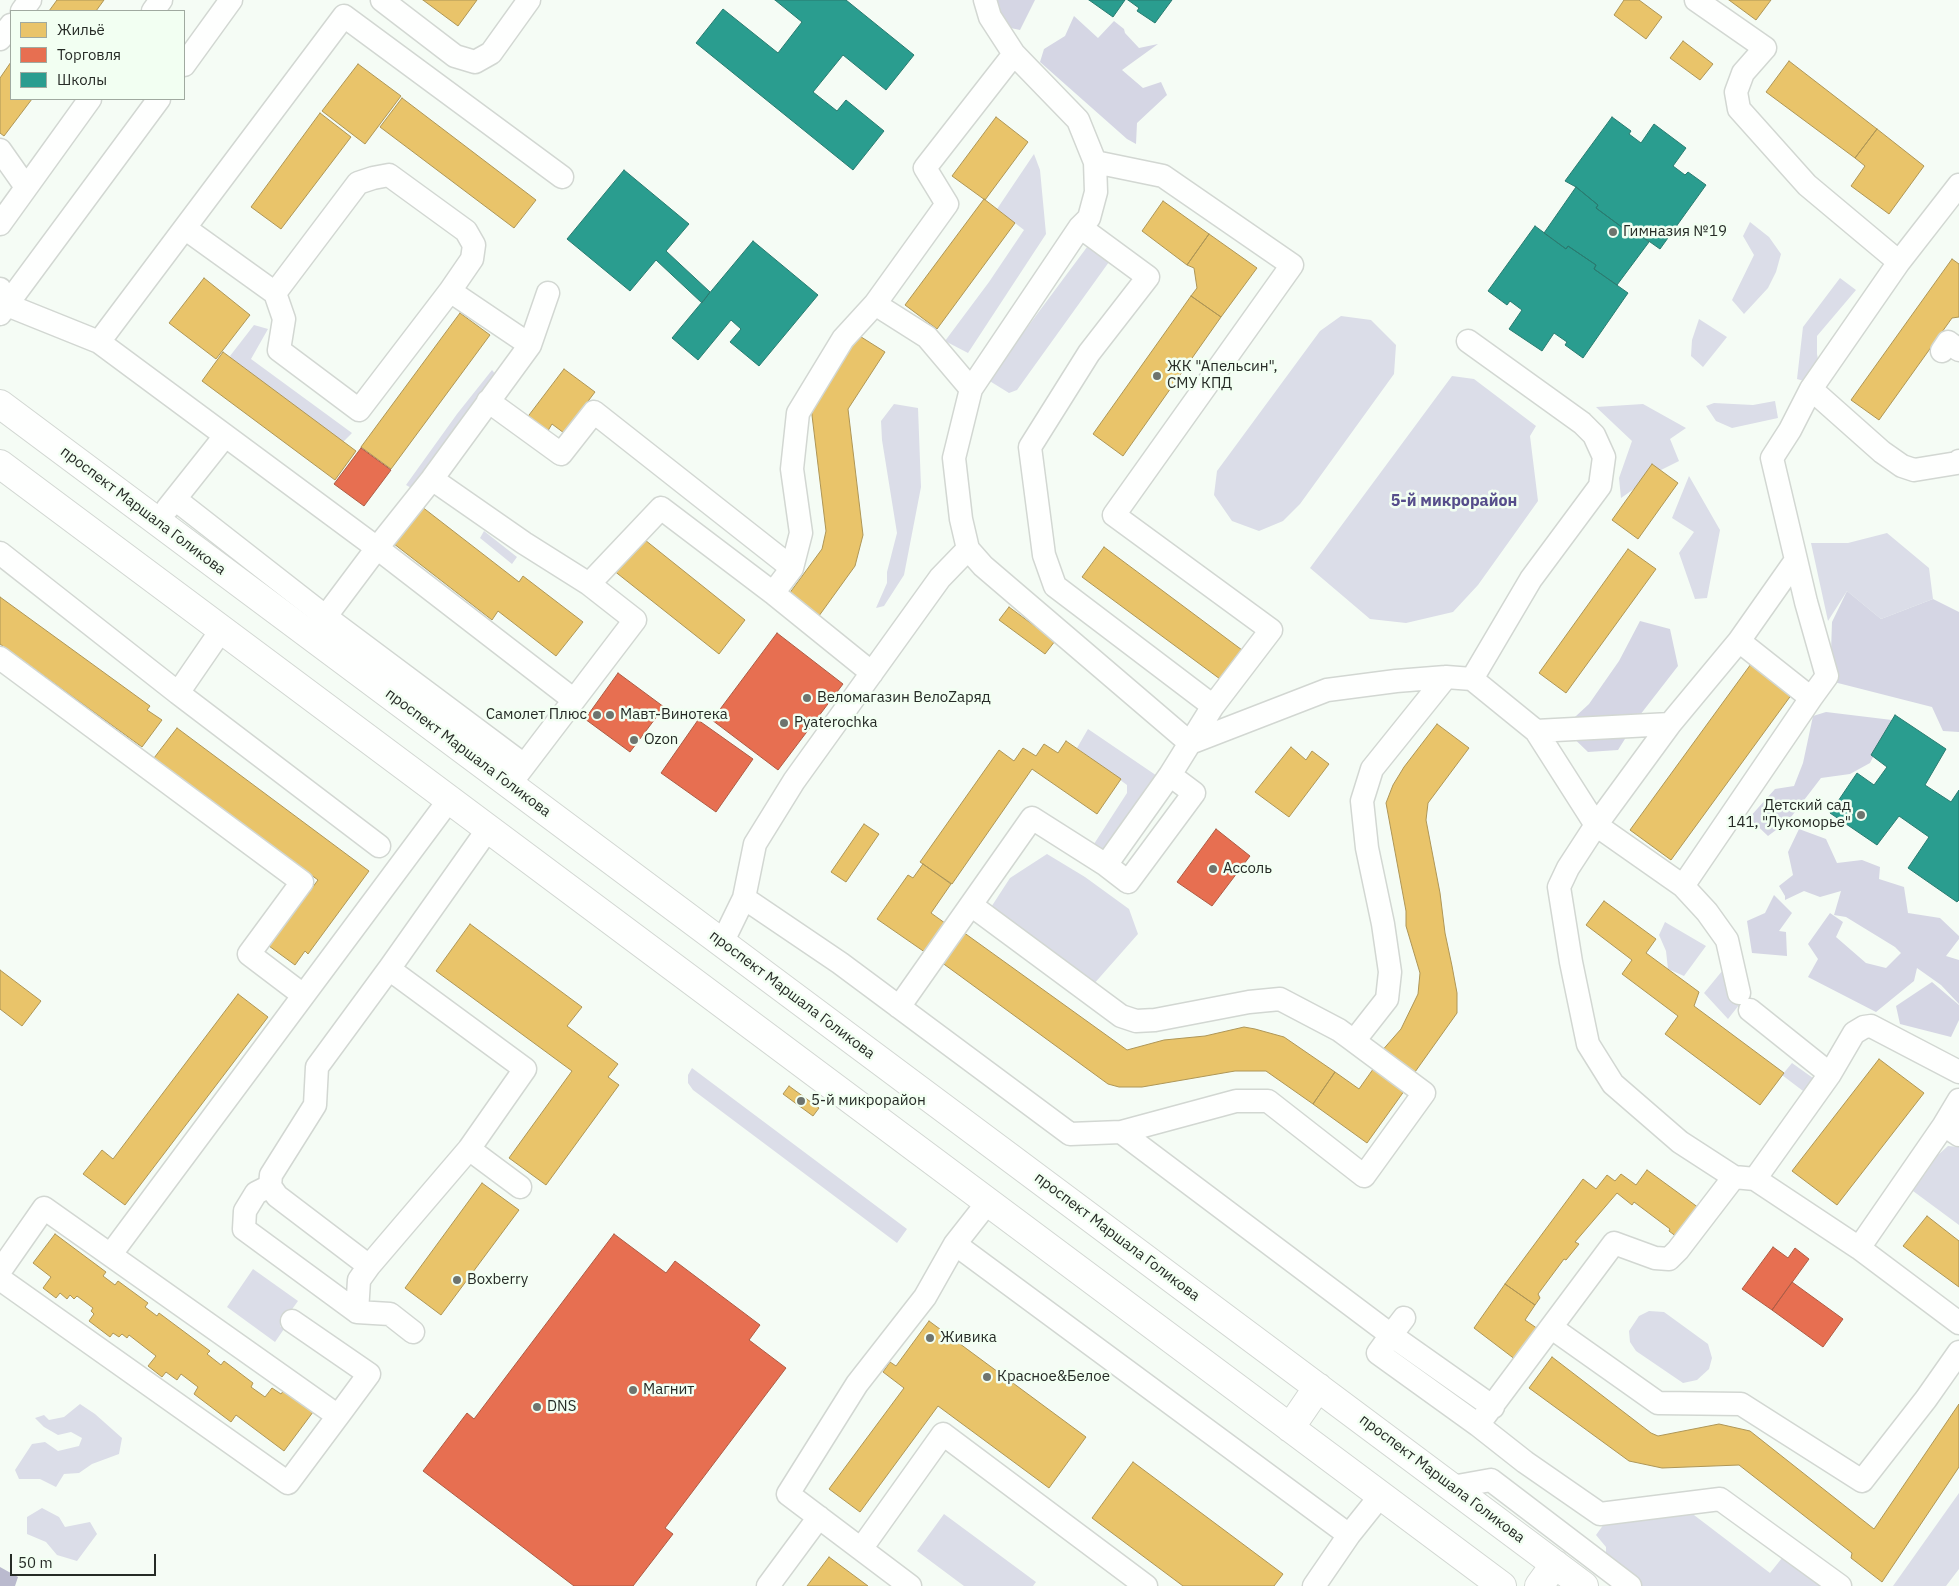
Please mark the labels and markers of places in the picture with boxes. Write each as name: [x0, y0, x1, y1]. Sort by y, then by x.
place label: Гимназия №19: [1623, 223, 1727, 241]
marker: Гимназия №19: [1607, 226, 1619, 238]
place label: ЖК "Апельсин", СМУ КПД: [1167, 358, 1278, 393]
marker: ЖК "Апельсин", СМУ КПД: [1151, 370, 1163, 382]
place label: Веломагазин ВелоZаряд: [817, 689, 991, 707]
marker: Веломагазин ВелоZаряд: [801, 692, 813, 704]
place label: Самолет Плюс: [486, 706, 587, 724]
place label: Мавт-Винотека: [620, 706, 728, 724]
marker: Самолет Плюс: [591, 709, 603, 721]
marker: Мавт-Винотека: [604, 709, 616, 721]
place label: Pyaterochka: [794, 714, 878, 732]
marker: Pyaterochka: [778, 717, 790, 729]
place label: Ozon: [644, 731, 678, 749]
marker: Ozon: [628, 734, 640, 746]
place label: Детский сад 141, "Лукоморье": [1727, 797, 1851, 832]
marker: Детский сад 141, "Лукоморье": [1855, 809, 1867, 821]
place label: Ассоль: [1223, 860, 1272, 878]
marker: Ассоль: [1207, 863, 1219, 875]
place label: 5-й микрорайон: [811, 1092, 926, 1110]
marker: 5-й микрорайон: [795, 1095, 807, 1107]
place label: Boxberry: [467, 1271, 528, 1289]
marker: Boxberry: [451, 1274, 463, 1286]
place label: Живика: [940, 1329, 997, 1347]
marker: Живика: [924, 1332, 936, 1344]
place label: Красное&Белое: [997, 1368, 1110, 1386]
marker: Красное&Белое: [981, 1371, 993, 1383]
place label: Магнит: [643, 1381, 694, 1399]
marker: Магнит: [627, 1384, 639, 1396]
place label: DNS: [547, 1398, 576, 1416]
marker: DNS: [531, 1401, 543, 1413]

